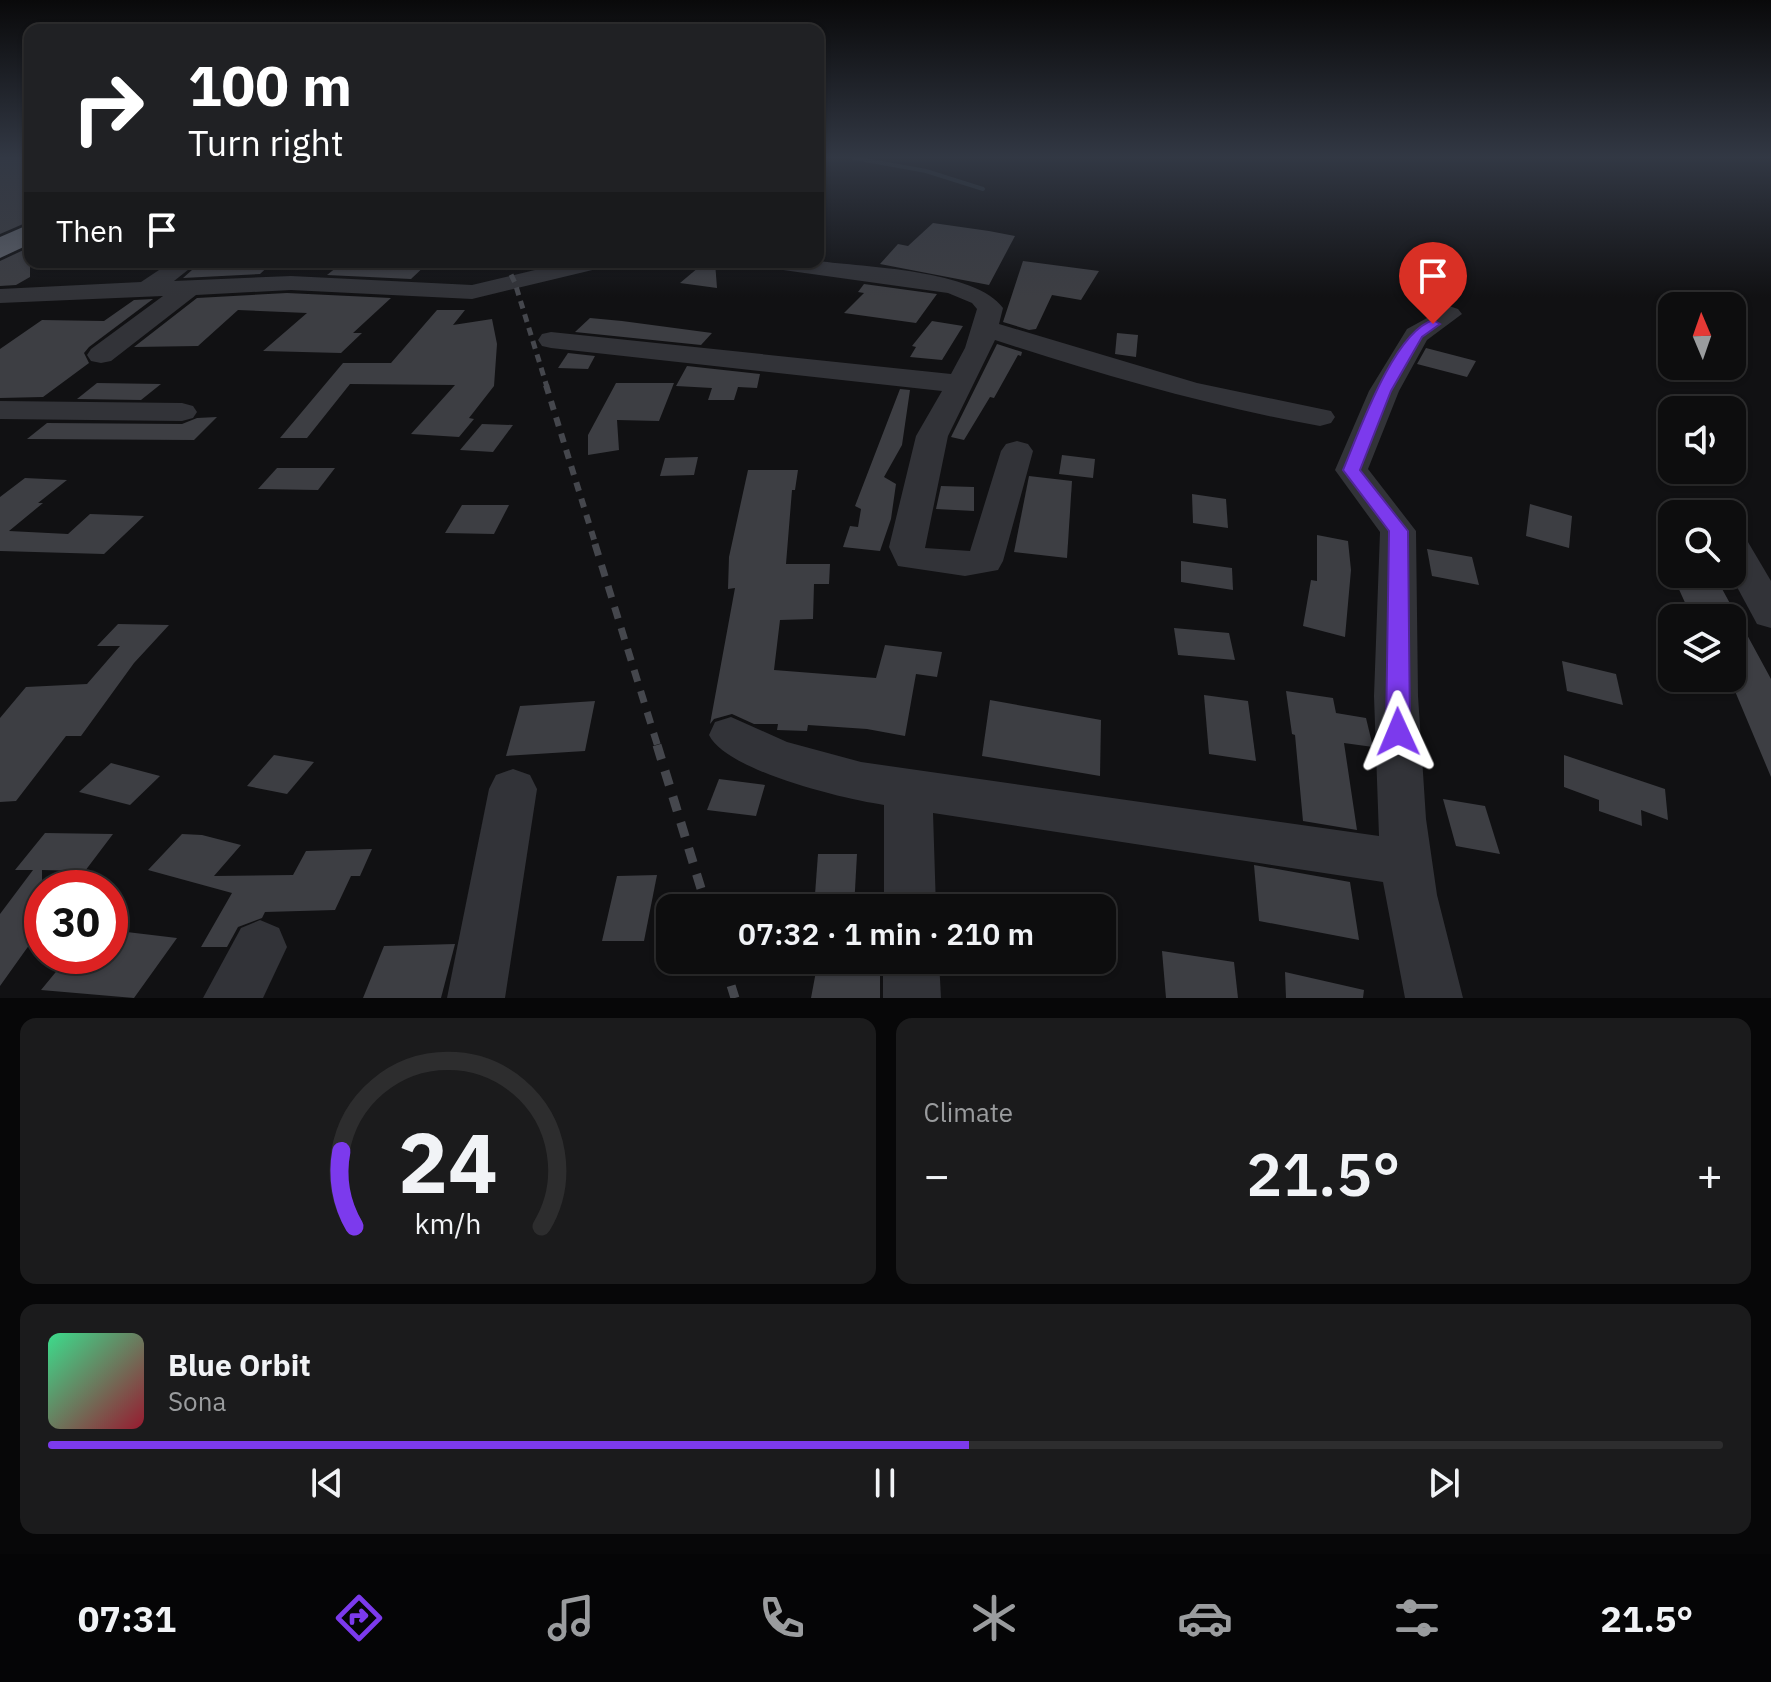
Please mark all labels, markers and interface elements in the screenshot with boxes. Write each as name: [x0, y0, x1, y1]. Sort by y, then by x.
text: 100 m: [188, 49, 352, 121]
icon: right: [56, 56, 160, 160]
text: Turn right: [188, 119, 344, 166]
icon: arrive: [140, 208, 184, 252]
text: Then: [56, 211, 124, 250]
pin: [1399, 242, 1467, 324]
icon: arrive: [1411, 254, 1455, 298]
north arrow: [1658, 292, 1746, 380]
map controls: [1658, 292, 1746, 692]
button: sound: [1658, 396, 1746, 484]
button: search: [1658, 500, 1746, 588]
button: layers: [1658, 604, 1746, 692]
position arrow: [1356, 690, 1440, 774]
speed limit sign: 30: [24, 870, 128, 974]
text: 07:32 · 1 min · 210 m: [738, 914, 1034, 953]
text: Climate: [924, 1095, 1013, 1129]
text: 24: [398, 1108, 498, 1216]
text: 21.5°: [1246, 1134, 1400, 1213]
text: −: [924, 1146, 950, 1203]
text: +: [1697, 1146, 1723, 1203]
text: km/h: [414, 1205, 481, 1242]
text: Blue Orbit: [168, 1345, 311, 1384]
text: Sona: [168, 1384, 226, 1418]
icon: previous: [305, 1461, 349, 1505]
icon: pause: [863, 1461, 907, 1505]
icon: next: [1422, 1461, 1466, 1505]
icon: directions: [331, 1590, 387, 1646]
icon: music: [543, 1590, 599, 1646]
icon: phone: [754, 1590, 810, 1646]
icon: climate: [966, 1590, 1022, 1646]
icon: car: [1177, 1590, 1233, 1646]
icon: filters: [1389, 1590, 1445, 1646]
text: 07:31: [78, 1595, 176, 1642]
text: 21.5°: [1600, 1595, 1693, 1642]

